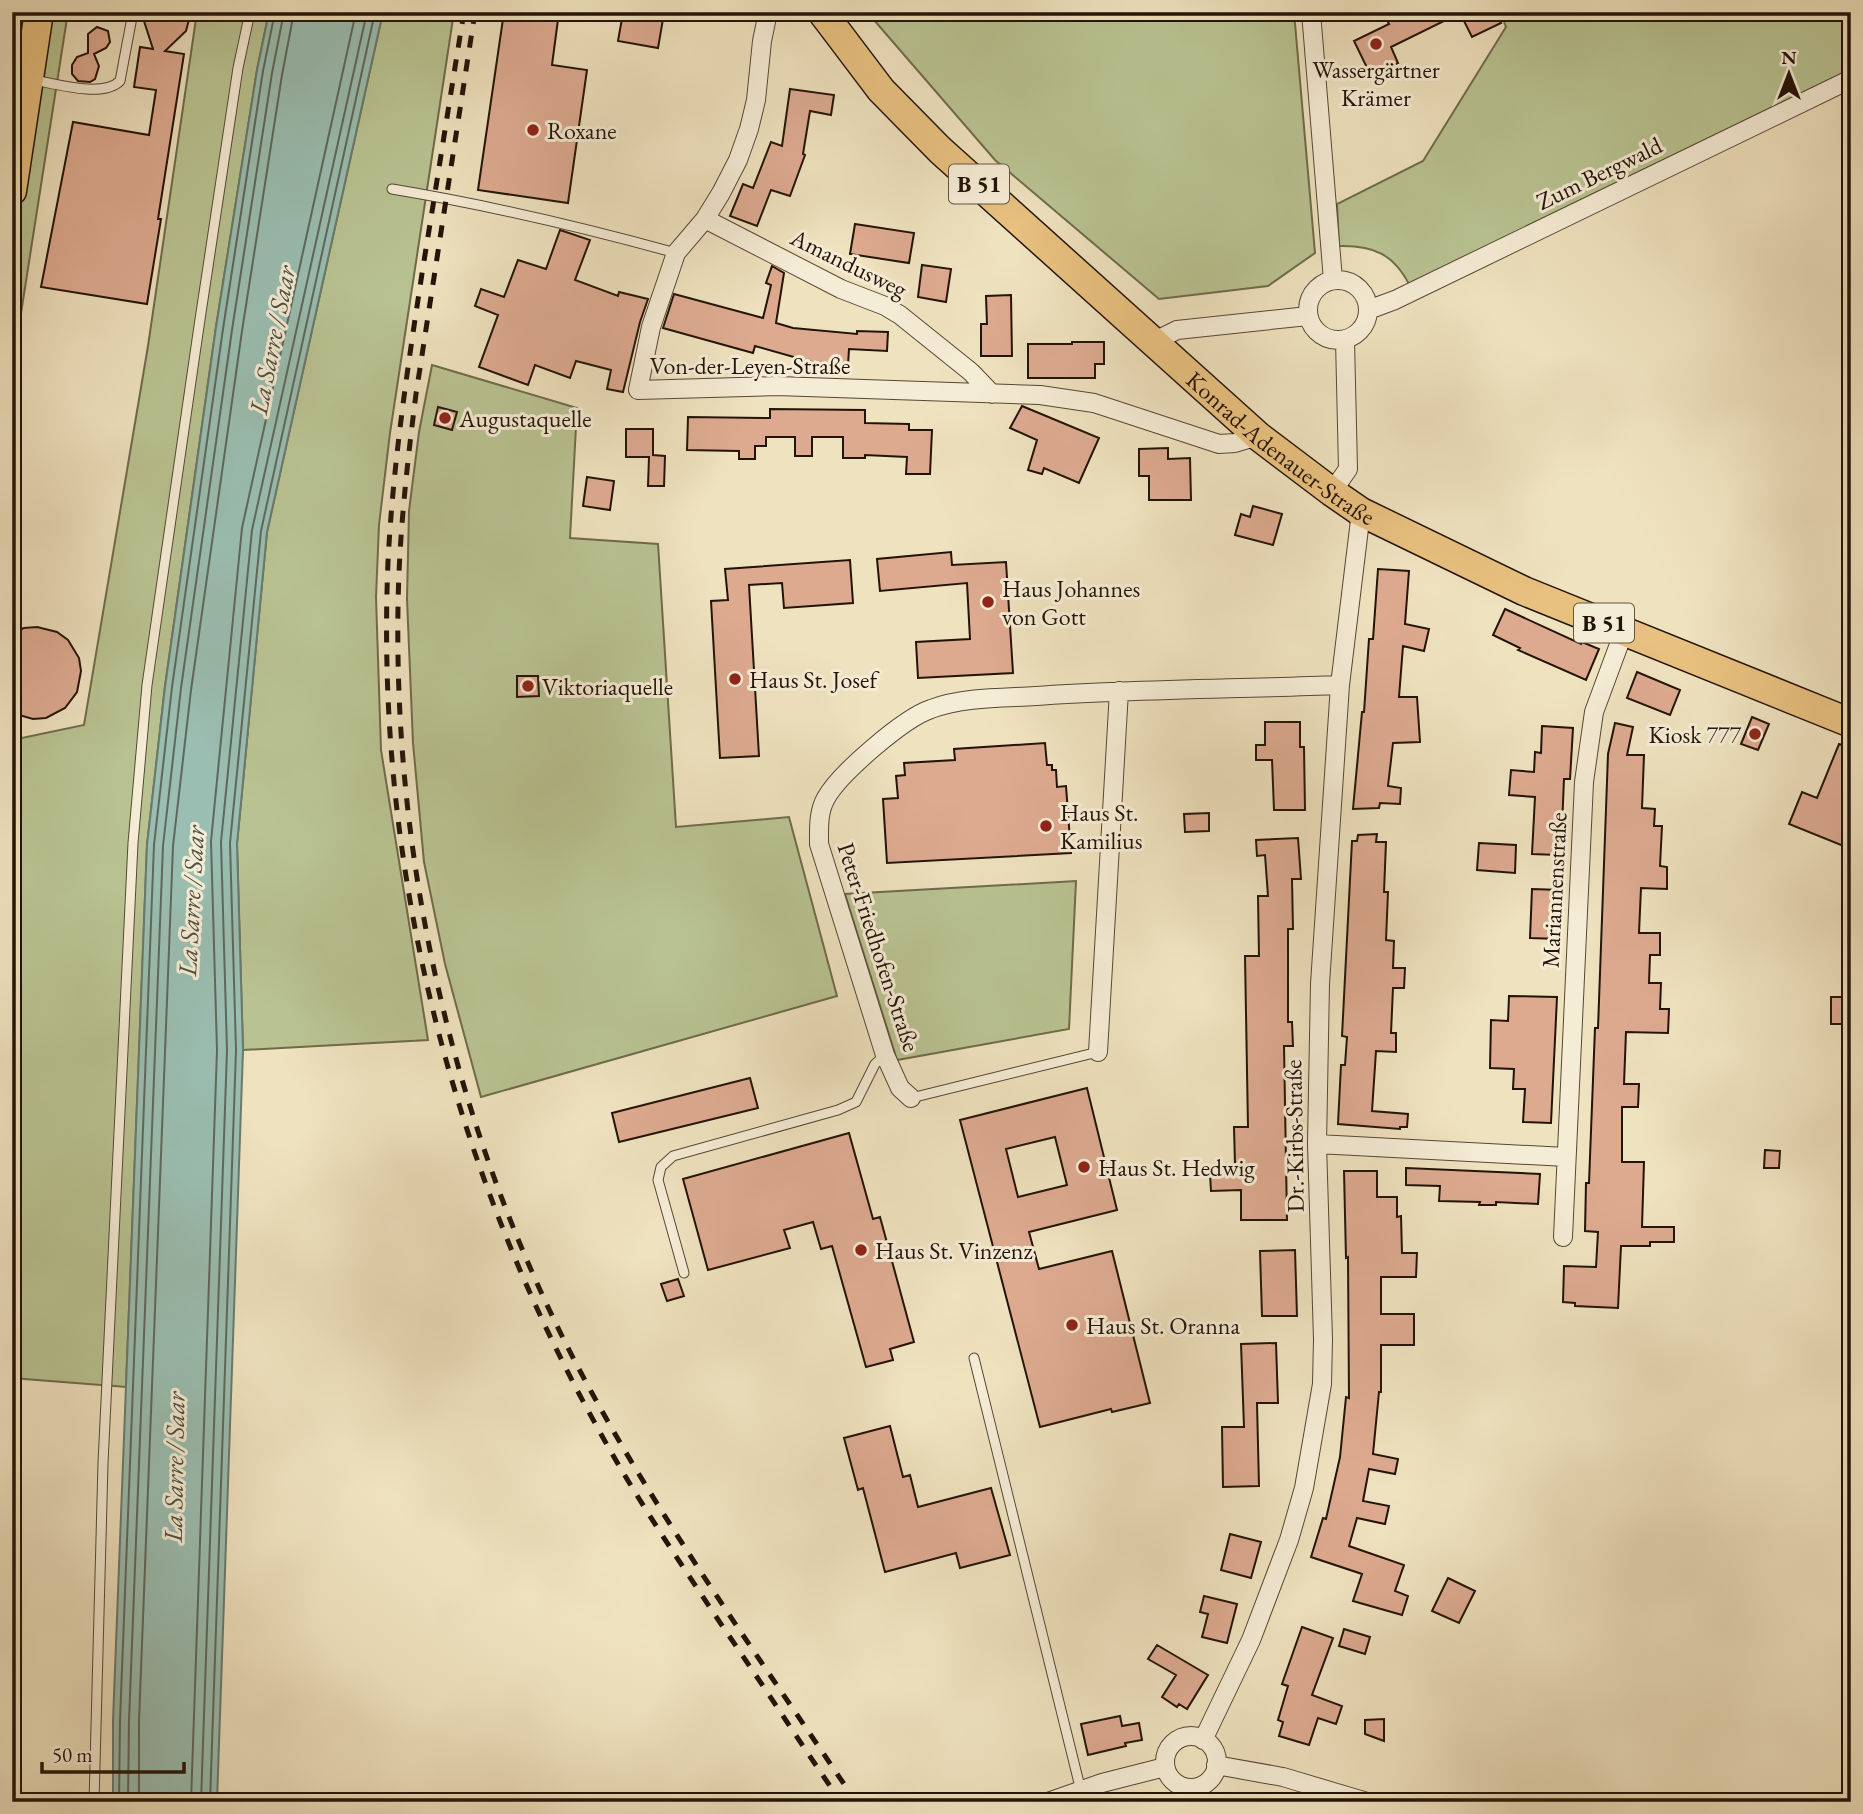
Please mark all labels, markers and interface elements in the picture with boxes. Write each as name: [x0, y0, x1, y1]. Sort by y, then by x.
marker: Wassergärtner Krämer: [1368, 36, 1384, 52]
north arrow: [1755, 38, 1825, 108]
text: N: [1781, 45, 1797, 70]
place label: Wassergärtner Krämer: [1312, 54, 1440, 113]
place label: Roxane: [547, 115, 617, 146]
marker: Roxane: [525, 122, 541, 138]
street label: Zum Bergwald: [1531, 129, 1668, 217]
road number: B 51: [949, 164, 1009, 204]
street label: Amandusweg: [785, 221, 913, 305]
water label: La Sarre / Saar: [241, 262, 303, 418]
street label: Von-der-Leyen-Straße: [650, 350, 850, 381]
street label: Konrad-Adenauer-Straße: [1180, 364, 1380, 532]
place label: Augustaquelle: [458, 403, 592, 434]
marker: Augustaquelle: [437, 410, 453, 426]
place label: Haus Johannes von Gott: [1002, 573, 1140, 632]
marker: Haus Johannes von Gott: [980, 594, 996, 610]
road number: B 51: [1574, 604, 1634, 642]
place label: Haus St. Josef: [749, 664, 880, 695]
place label: Viktoriaquelle: [542, 671, 673, 702]
marker: Haus St. Josef: [727, 671, 743, 687]
marker: Viktoriaquelle: [520, 678, 536, 694]
place label: Kiosk 777: [1649, 719, 1741, 750]
marker: Kiosk 777: [1747, 726, 1763, 742]
place label: Haus St. Kamilius: [1060, 797, 1143, 856]
street label: Mariannenstraße: [1534, 811, 1574, 969]
marker: Haus St. Kamilius: [1038, 818, 1054, 834]
water label: La Sarre / Saar: [170, 824, 212, 978]
street label: Peter-Friedhofen-Straße: [831, 839, 927, 1055]
street label: Dr.-Kirbs-Straße: [1277, 1059, 1311, 1213]
place label: Haus St. Hedwig: [1098, 1152, 1255, 1183]
marker: Haus St. Hedwig: [1076, 1159, 1092, 1175]
place label: Haus St. Vinzenz: [875, 1235, 1033, 1266]
marker: Haus St. Vinzenz: [853, 1242, 869, 1258]
place label: Haus St. Oranna: [1086, 1310, 1240, 1341]
marker: Haus St. Oranna: [1064, 1317, 1080, 1333]
water label: La Sarre / Saar: [156, 1390, 192, 1544]
scale bar: [42, 1730, 184, 1774]
text: 50 m: [52, 1741, 93, 1768]

